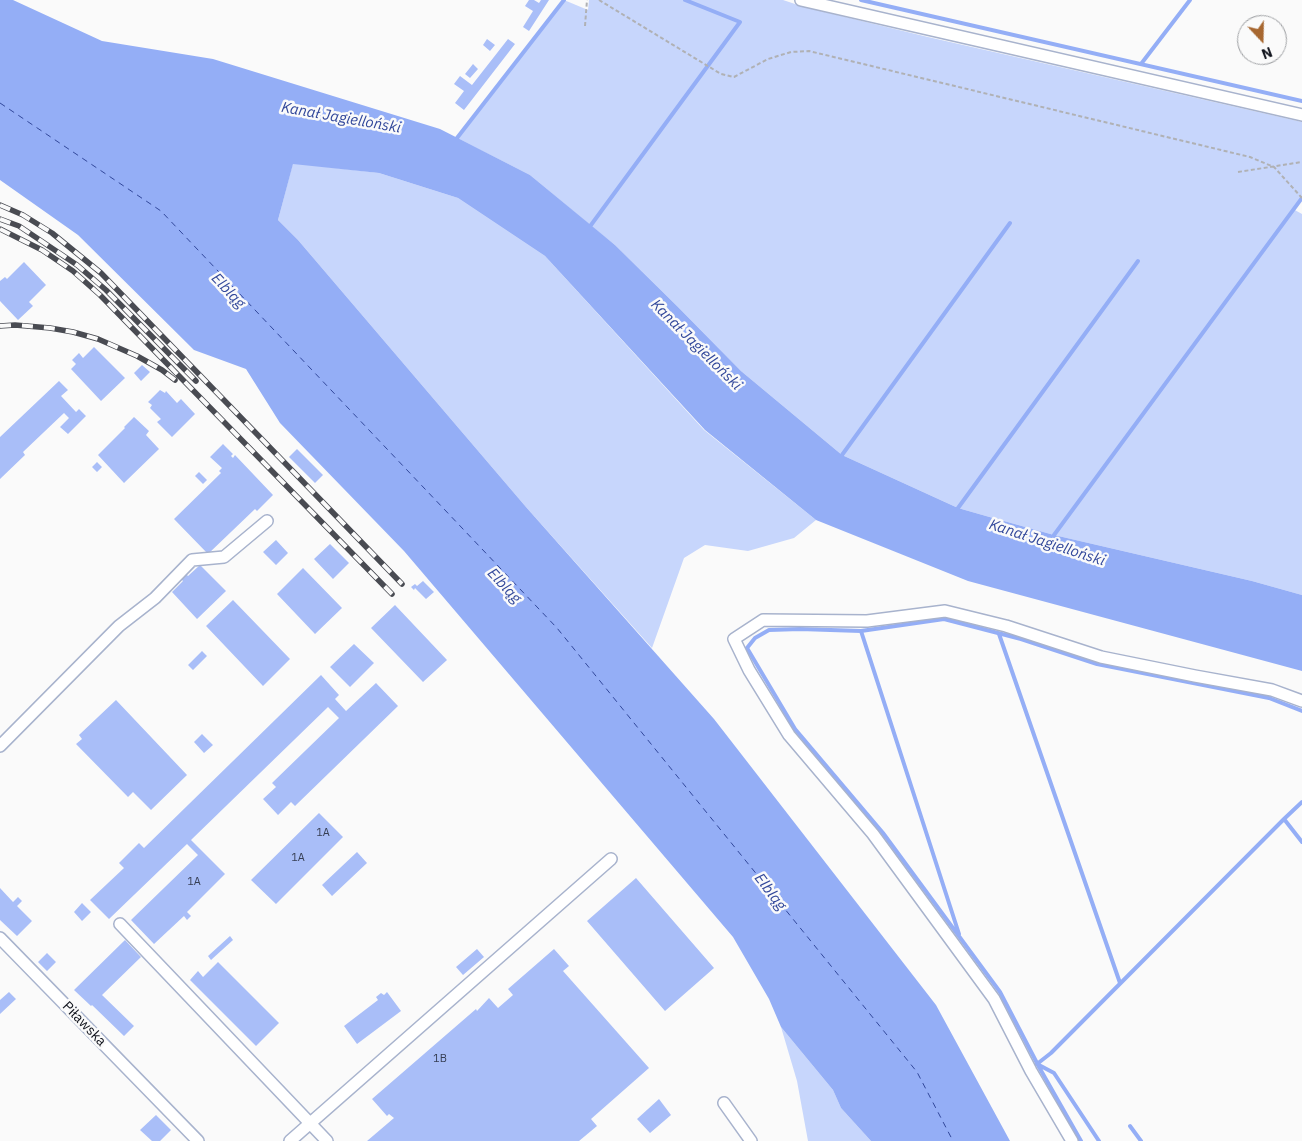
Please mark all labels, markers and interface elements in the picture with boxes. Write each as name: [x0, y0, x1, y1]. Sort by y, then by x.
north arrow: [1237, 15, 1287, 65]
text: N: [1259, 43, 1275, 63]
water label: Kanał Jagielloński: [280, 99, 402, 137]
water label: Elbląg: [207, 270, 249, 312]
water label: Kanał Jagielloński: [647, 296, 745, 394]
water label: Kanał Jagielloński: [987, 516, 1107, 570]
water label: Elbląg: [483, 565, 525, 607]
house number: 1A: [316, 826, 330, 840]
house number: 1A: [291, 851, 305, 865]
water label: Elbląg: [750, 870, 790, 914]
house number: 1A: [187, 875, 201, 889]
street label: Piławska: [59, 998, 109, 1050]
house number: 1B: [433, 1052, 447, 1066]

